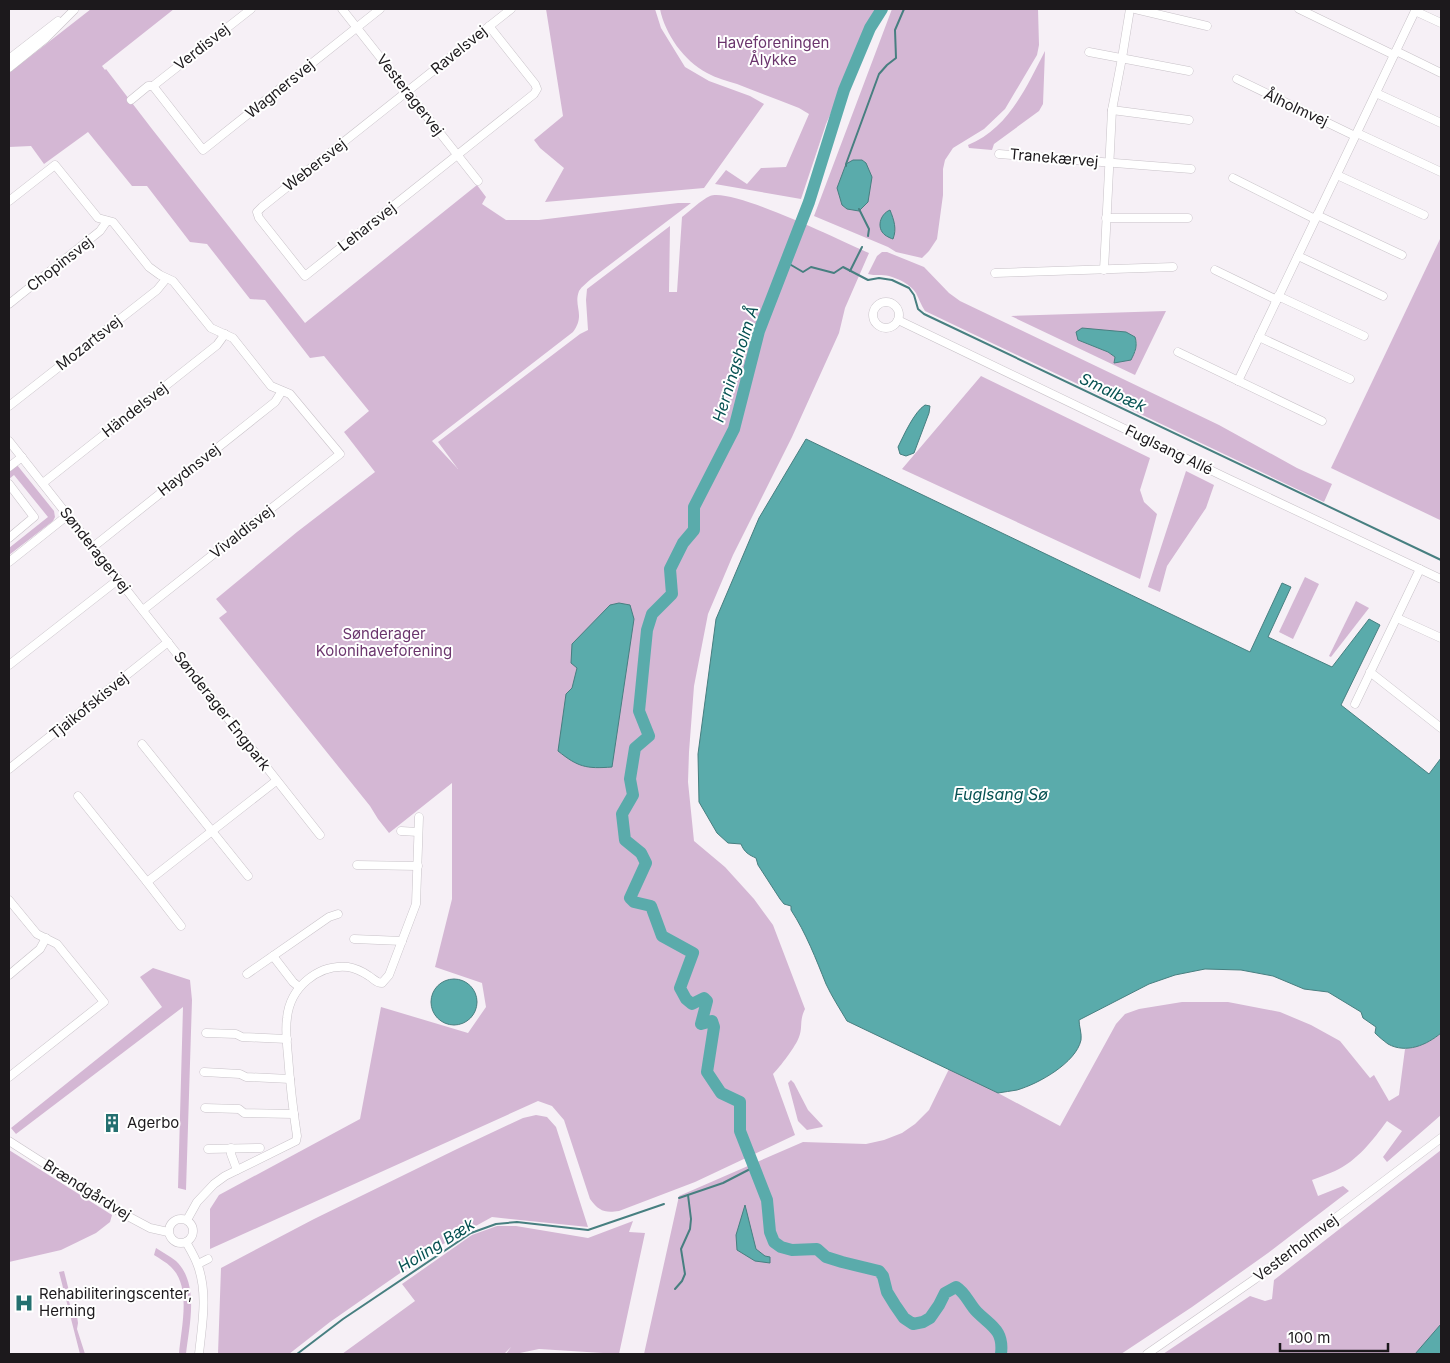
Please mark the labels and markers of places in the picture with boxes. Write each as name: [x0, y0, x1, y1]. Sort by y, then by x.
building icon: Agerbo: [101, 1112, 123, 1134]
place label: Agerbo: [127, 1113, 179, 1132]
place label: Rehabiliteringscenter, Herning: [39, 1284, 192, 1320]
hospital icon: Rehabiliteringscenter, Herning: [13, 1292, 35, 1314]

